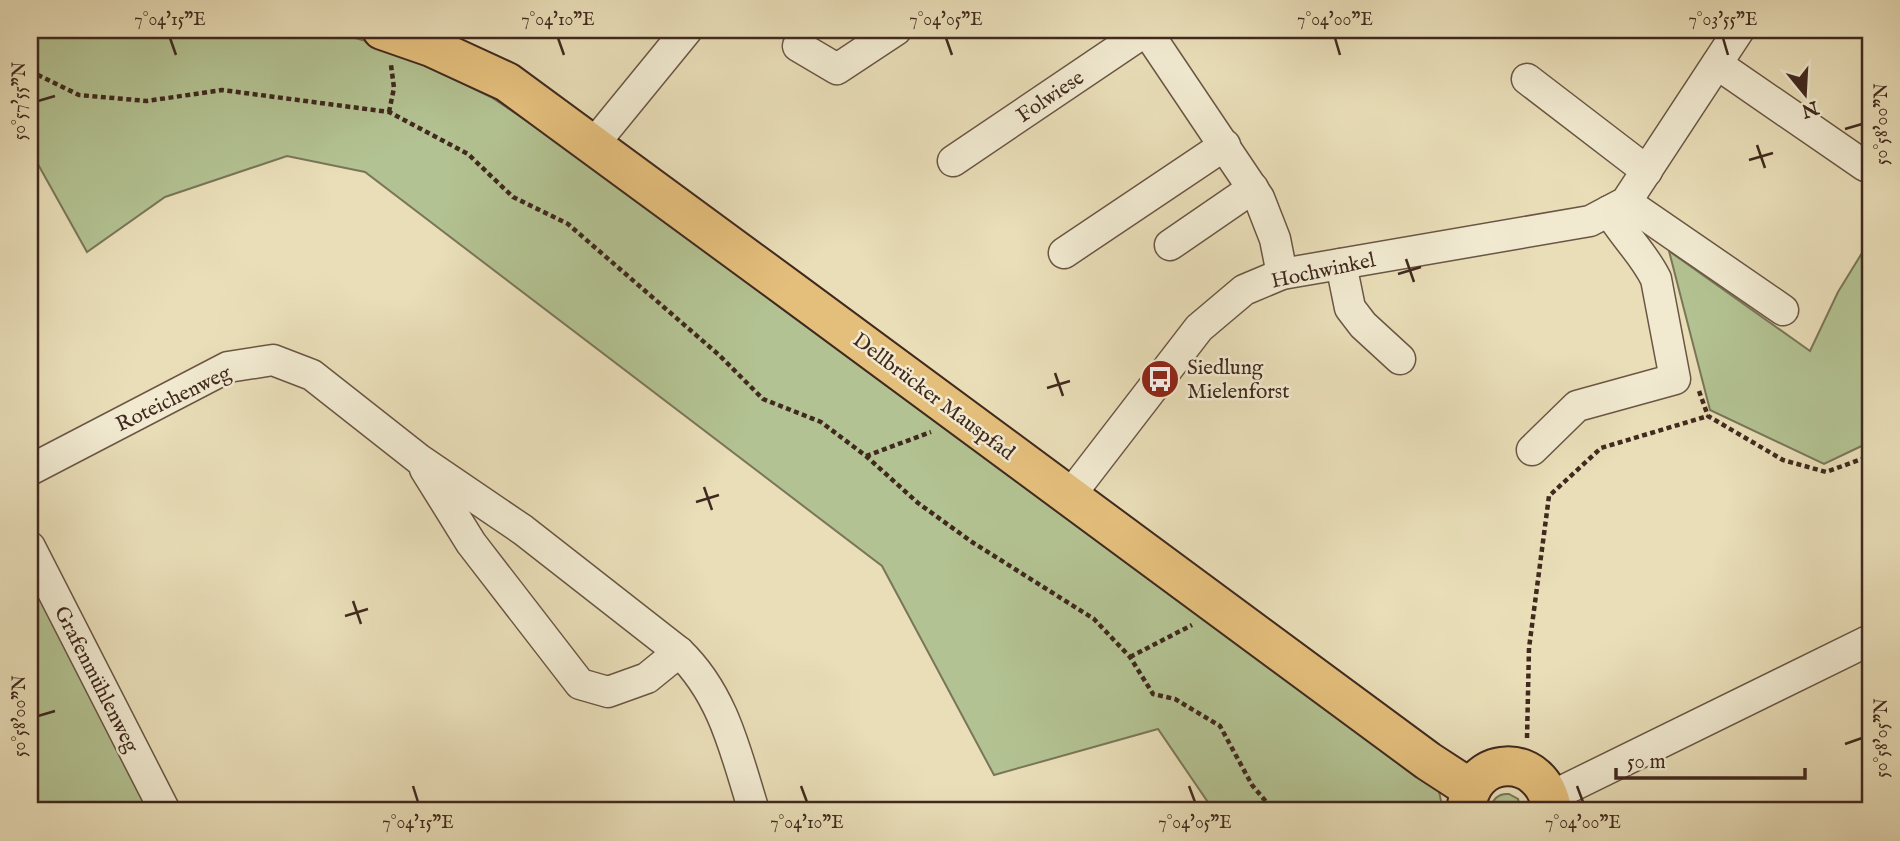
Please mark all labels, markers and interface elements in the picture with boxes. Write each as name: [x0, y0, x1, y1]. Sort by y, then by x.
text: 7°04'15"E: [134, 9, 206, 32]
text: 7°04'10"E: [521, 9, 595, 32]
text: 7°04'05"E: [909, 9, 983, 32]
text: 7°04'00"E: [1297, 9, 1373, 32]
text: 7°03'55"E: [1688, 9, 1758, 32]
north arrow: [1770, 60, 1840, 130]
text: 50°57'55"N: [9, 61, 32, 140]
street label: Folwiese: [1012, 65, 1090, 130]
text: 50°58'00"N: [1871, 83, 1894, 165]
text: N: [1798, 94, 1822, 122]
street label: Hochwinkel: [1269, 247, 1378, 296]
street label: Dellbrücker Mauspfad: [847, 327, 1020, 467]
place label: Siedlung Mielenforst: [1187, 355, 1289, 406]
bus stop icon: Siedlung Mielenforst: [1139, 358, 1181, 400]
street label: Roteichenweg: [112, 360, 236, 439]
street label: Grafenmühlenweg: [47, 602, 145, 758]
text: 50°58'00"N: [9, 675, 32, 757]
text: 50°58'05"N: [1871, 698, 1894, 778]
scale bar: [1616, 736, 1806, 780]
text: 50 m: [1627, 749, 1666, 776]
text: 7°04'15"E: [382, 812, 454, 835]
text: 7°04'10"E: [770, 812, 844, 835]
text: 7°04'05"E: [1158, 812, 1232, 835]
text: 7°04'00"E: [1545, 812, 1621, 835]

